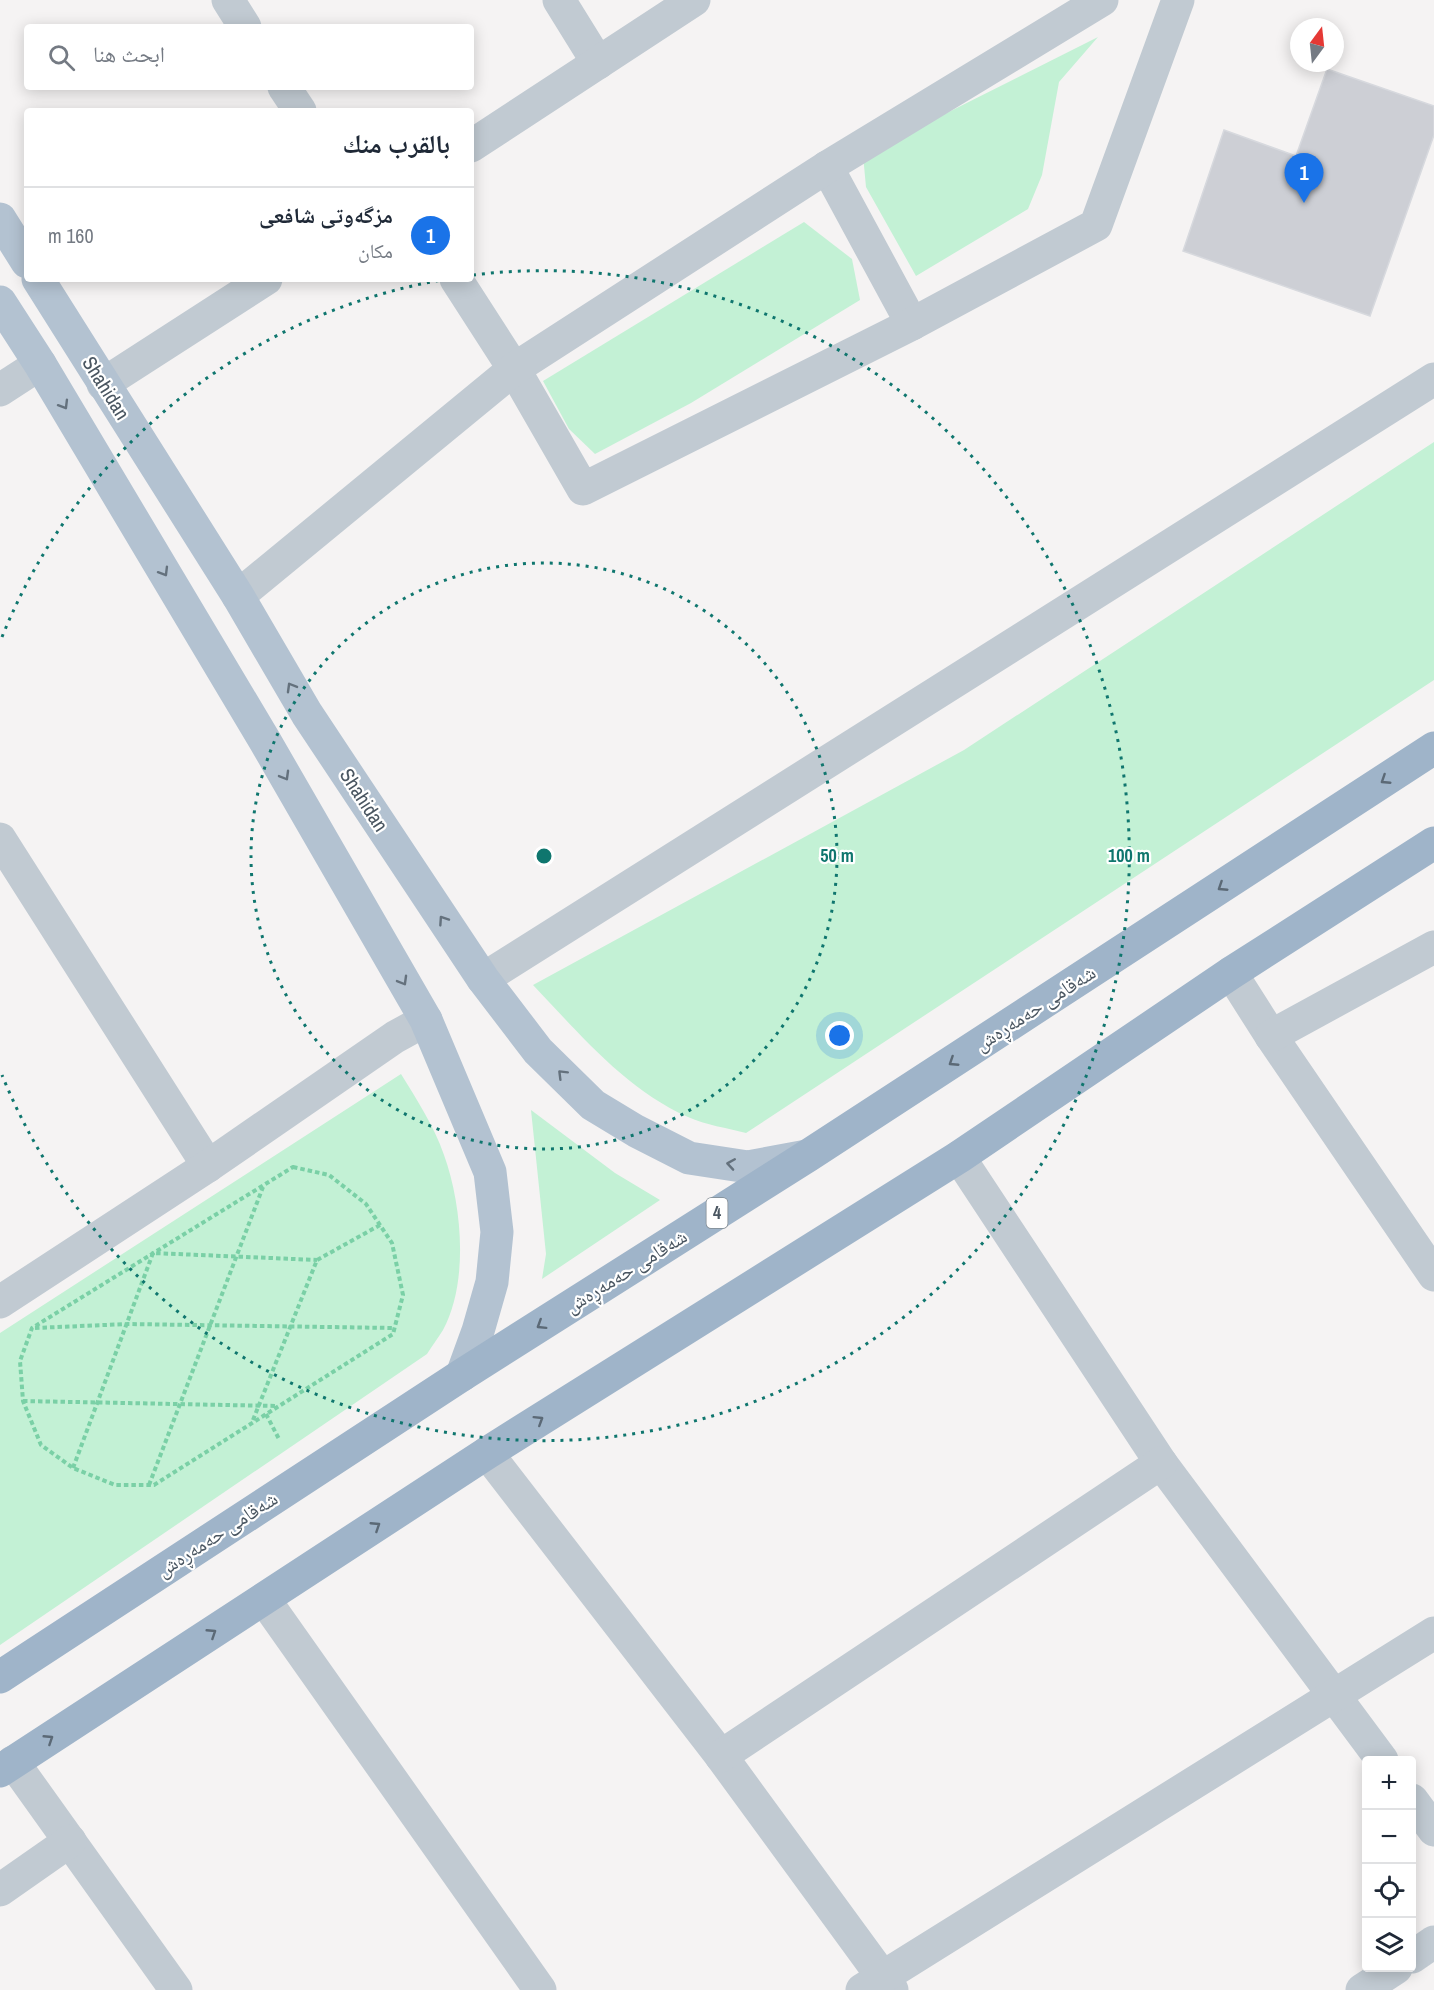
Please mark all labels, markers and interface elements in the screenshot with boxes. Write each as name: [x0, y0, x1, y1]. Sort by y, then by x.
north arrow: [1290, 18, 1344, 72]
search box: [24, 24, 474, 90]
text: ابحث هنا: [93, 39, 165, 69]
icon: search: [45, 41, 78, 74]
text: بالقرب منك: [343, 126, 450, 161]
pin: 1: [1284, 154, 1324, 203]
text: مزگەوتی شافعی: [259, 200, 393, 230]
text: 160 m: [48, 222, 94, 249]
text: 1: [426, 222, 435, 249]
text: مكان: [358, 237, 393, 264]
street label: Shahidan: [76, 351, 136, 425]
one-way arrow: [57, 399, 68, 409]
one-way arrow: [157, 566, 168, 576]
one-way arrow: [287, 683, 298, 693]
street label: Shahidan: [334, 763, 395, 837]
one-way arrow: [278, 770, 289, 780]
one-way arrow: [1381, 773, 1391, 785]
text: 50 m: [820, 843, 854, 868]
text: 100 m: [1108, 843, 1150, 868]
centre of rings: [534, 846, 554, 866]
one-way arrow: [1217, 879, 1228, 890]
one-way arrow: [440, 916, 451, 927]
street label: شەقامی حەمەڕەش: [969, 958, 1102, 1060]
one-way arrow: [396, 975, 408, 986]
your location: [825, 1021, 854, 1050]
one-way arrow: [948, 1054, 959, 1065]
one-way arrow: [559, 1071, 570, 1082]
one-way arrow: [726, 1159, 735, 1171]
road number: 4: [706, 1198, 728, 1228]
street label: شەقامی حەمەڕەش: [560, 1222, 694, 1322]
one-way arrow: [536, 1318, 547, 1329]
one-way arrow: [533, 1417, 544, 1428]
street label: شەقامی حەمەڕەش: [151, 1484, 284, 1586]
one-way arrow: [369, 1522, 380, 1533]
one-way arrow: [206, 1629, 217, 1640]
one-way arrow: [42, 1735, 53, 1746]
map controls: [1362, 1756, 1416, 1972]
button: +: [1362, 1756, 1416, 1810]
button: −: [1362, 1810, 1416, 1864]
button: locate: [1362, 1864, 1416, 1918]
button: layers: [1362, 1918, 1416, 1972]

